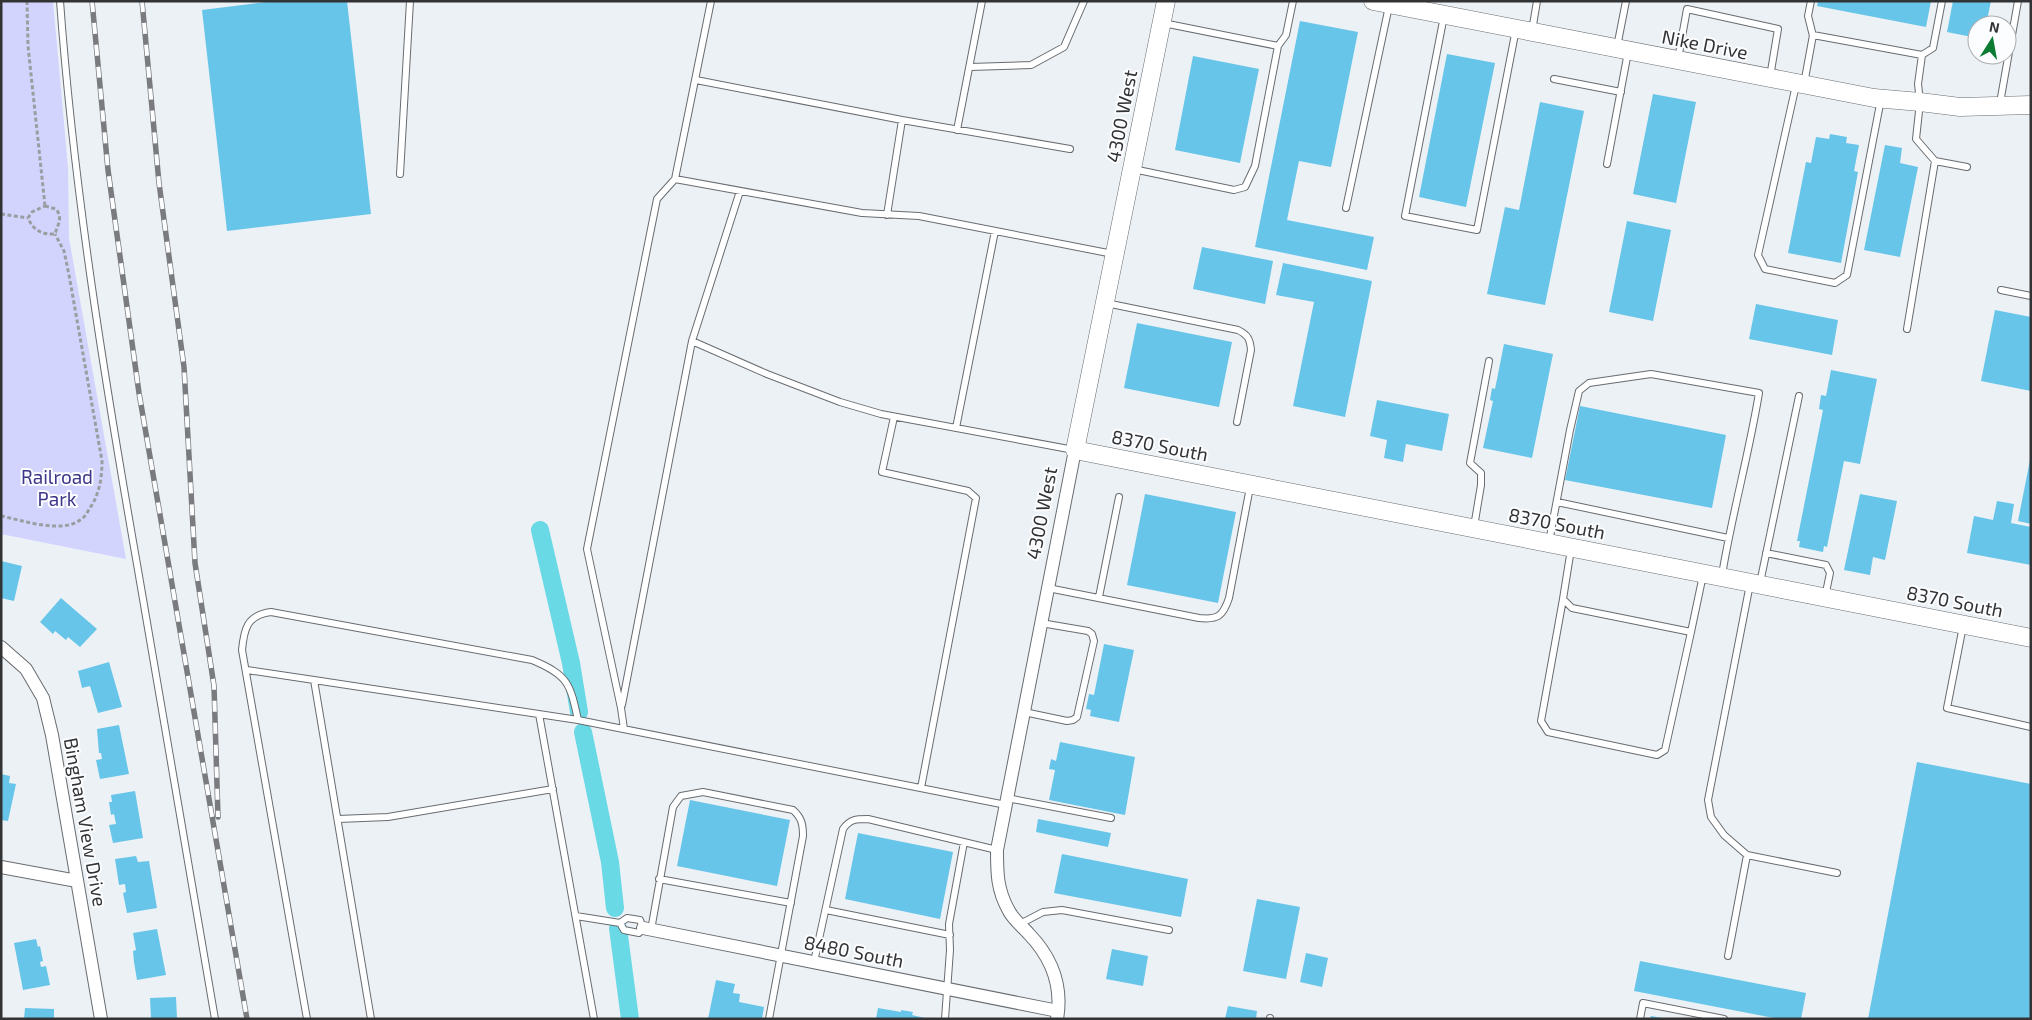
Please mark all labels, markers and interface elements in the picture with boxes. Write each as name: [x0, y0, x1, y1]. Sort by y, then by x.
north arrow: [1967, 15, 2017, 65]
text: N: [1988, 17, 2001, 36]
street label: Nike Drive: [1660, 24, 1750, 64]
street label: 4300 West: [1101, 68, 1141, 164]
street label: 8370 South: [1110, 424, 1210, 466]
park label: Railroad Park: [21, 465, 93, 510]
street label: 4300 West: [1021, 465, 1061, 561]
street label: 8370 South: [1507, 502, 1607, 544]
street label: 8370 South: [1905, 580, 2005, 622]
street label: Bingham View Drive: [60, 736, 112, 908]
street label: 8480 South: [802, 930, 906, 972]

